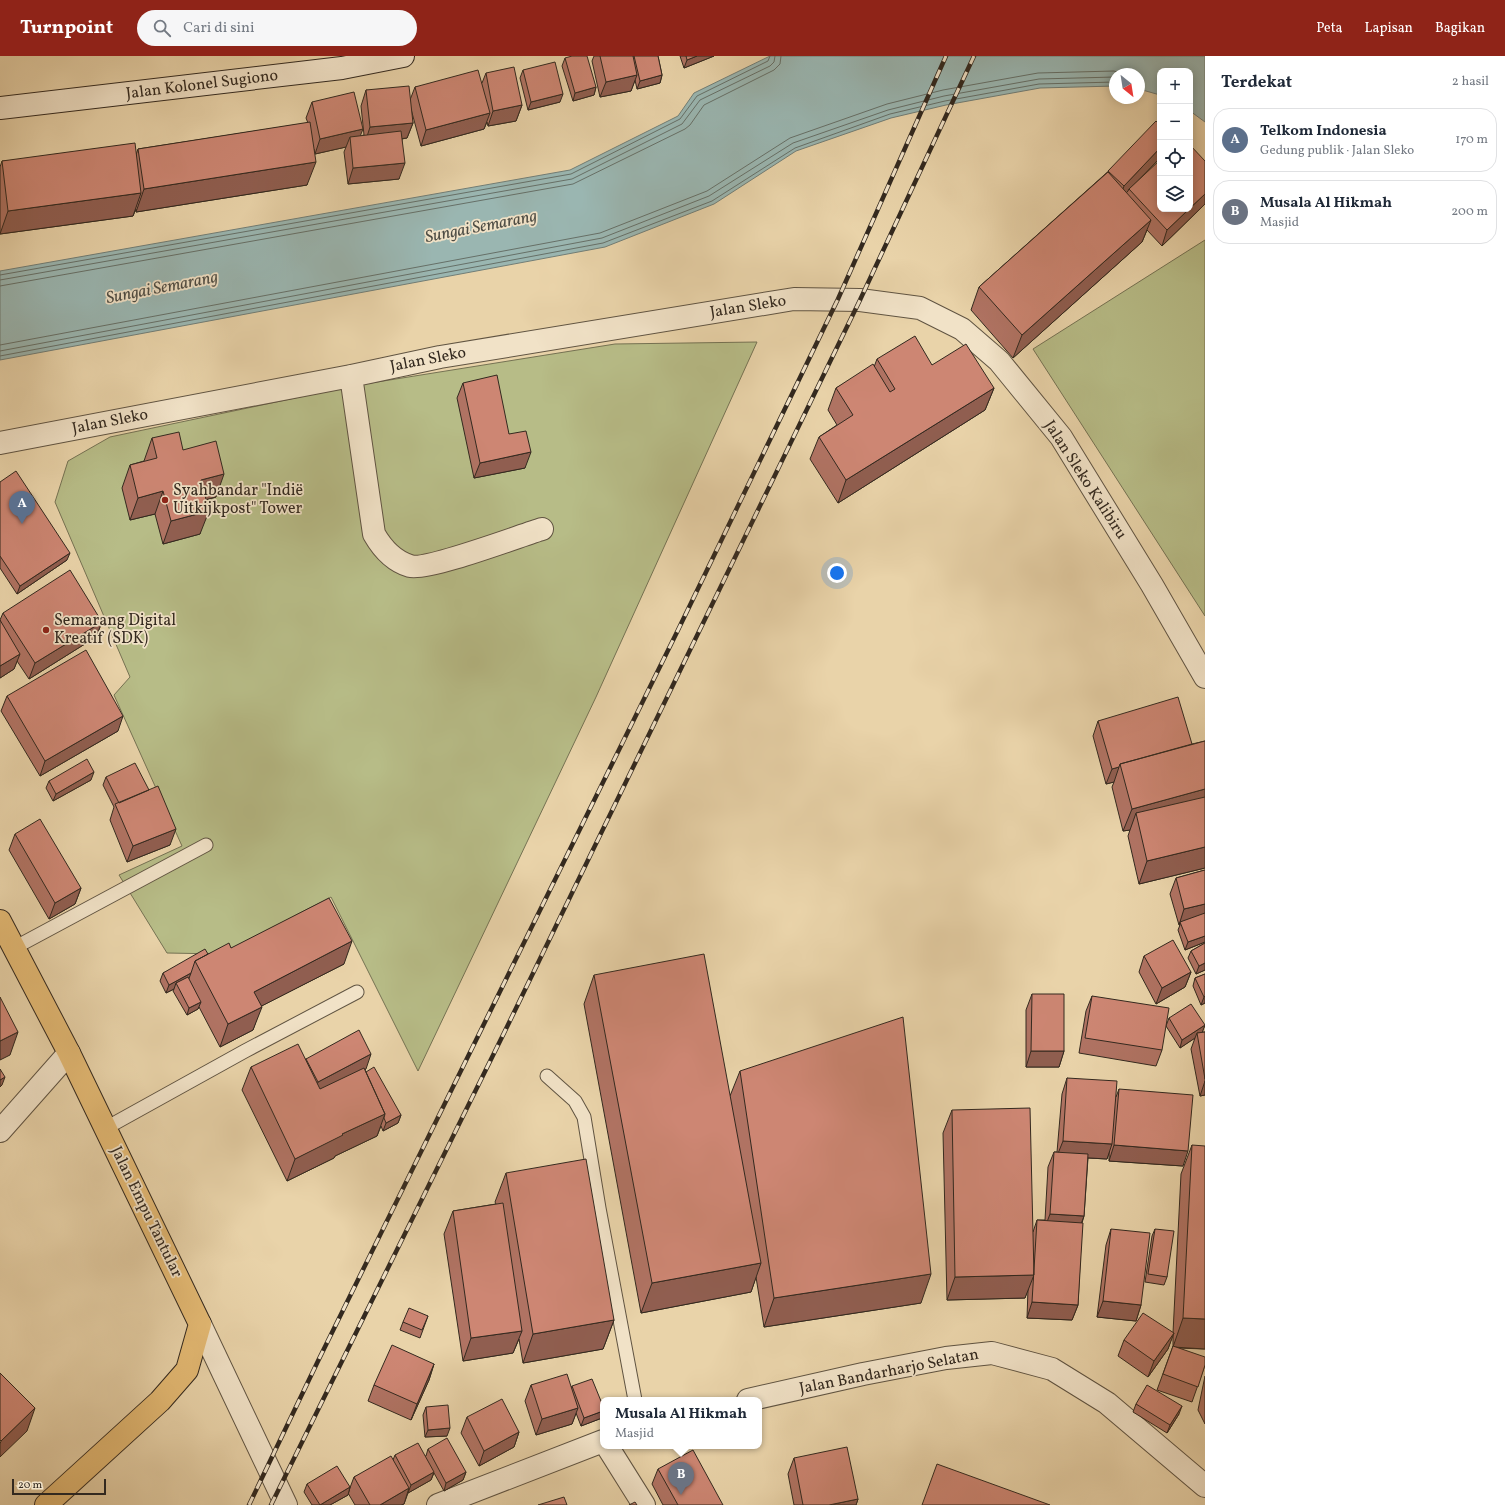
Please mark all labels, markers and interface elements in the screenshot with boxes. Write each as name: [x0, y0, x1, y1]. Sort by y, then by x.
search box: [137, 10, 417, 46]
text: Turnpoint: [20, 15, 113, 41]
icon: search: [151, 17, 173, 39]
text: Cari di sini: [183, 18, 255, 39]
text: Peta: [1316, 19, 1343, 38]
text: Lapisan: [1365, 19, 1413, 38]
text: Bagikan: [1435, 19, 1485, 38]
street label: Jalan Kolonel Sugiono: [125, 65, 279, 105]
north arrow: [1109, 68, 1145, 104]
map controls: [1157, 68, 1193, 212]
button: +: [1157, 68, 1193, 104]
text: Terdekat: [1221, 71, 1292, 94]
text: 2 hasil: [1452, 73, 1489, 91]
button: −: [1157, 104, 1193, 140]
text: Telkom Indonesia: [1260, 121, 1387, 142]
text: A: [1230, 131, 1240, 149]
text: 170 m: [1455, 131, 1488, 149]
button: locate: [1157, 140, 1193, 176]
text: Gedung publik · Jalan Sleko: [1260, 142, 1414, 160]
button: layers: [1157, 176, 1193, 212]
text: Musala Al Hikmah: [1260, 193, 1392, 214]
text: B: [1231, 203, 1239, 221]
text: 200 m: [1451, 203, 1488, 221]
water label: Sungai Semarang: [423, 205, 539, 249]
text: Masjid: [1260, 214, 1299, 232]
water label: Sungai Semarang: [104, 266, 220, 310]
street label: Jalan Sleko: [708, 290, 788, 324]
street label: Jalan Sleko: [388, 342, 468, 378]
street label: Jalan Sleko: [70, 404, 150, 440]
street label: Jalan Sleko Kalibiru: [1038, 416, 1132, 544]
place label: Syahbandar "Indië Uitkijkpost" Tower: [173, 480, 303, 520]
pin: A: [9, 491, 35, 524]
marker: Syahbandar "Indië Uitkijkpost" Tower: [160, 495, 170, 505]
your location: [827, 563, 847, 583]
place label: Semarang Digital Kreatif (SDK): [54, 610, 176, 650]
marker: Semarang Digital Kreatif (SDK): [41, 625, 51, 635]
street label: Jalan Empu Tantular: [105, 1143, 187, 1282]
street label: Jalan Bandarharjo Selatan: [797, 1344, 981, 1400]
popup: [600, 1397, 762, 1449]
text: Musala Al Hikmah: [615, 1404, 747, 1425]
text: Masjid: [615, 1425, 654, 1443]
pin: B: [668, 1462, 694, 1495]
scale bar: [12, 1477, 106, 1496]
text: 20 m: [18, 1478, 42, 1493]

